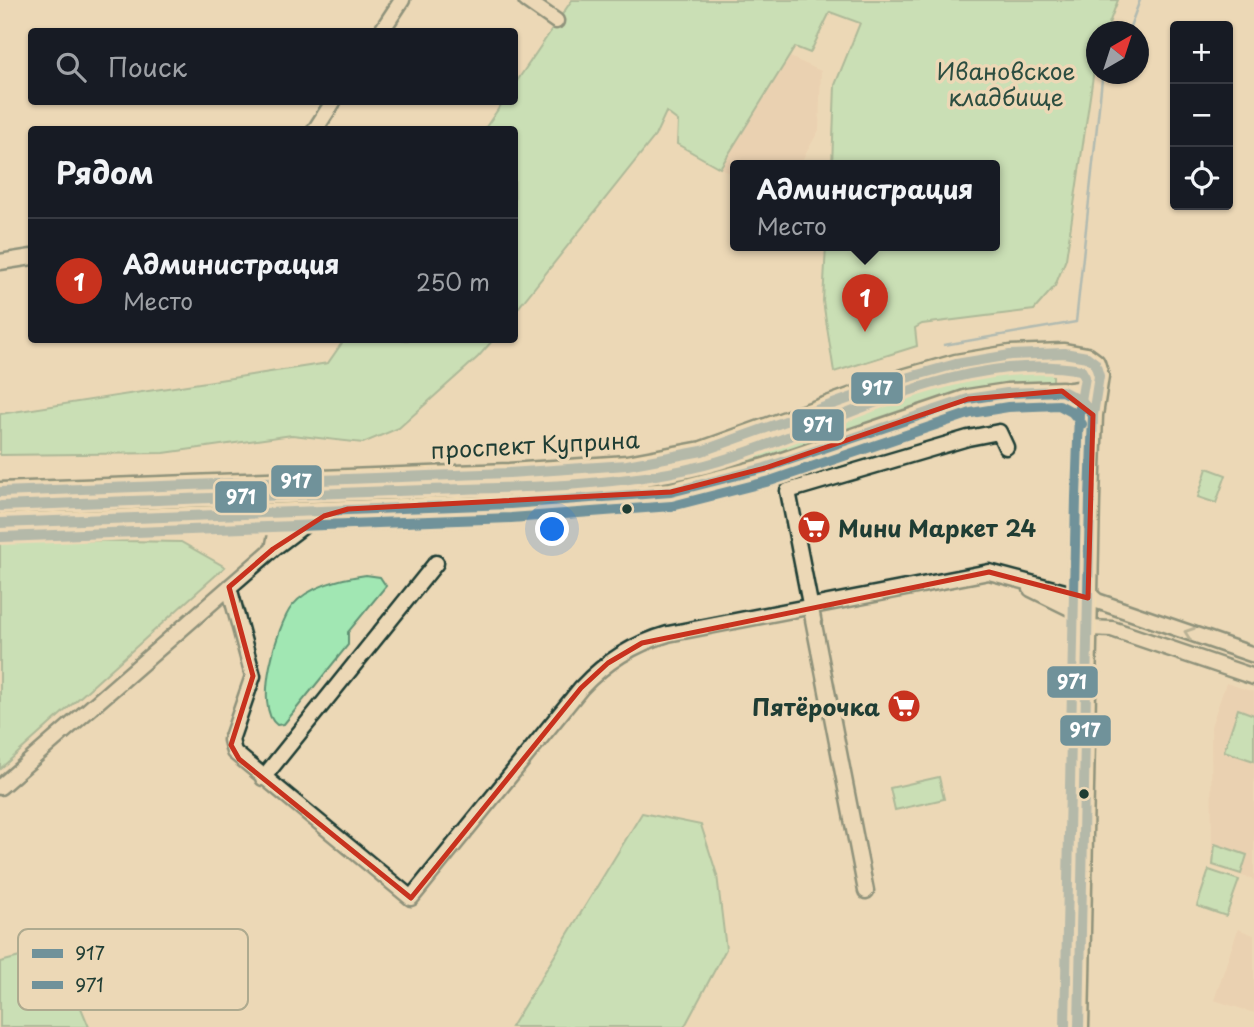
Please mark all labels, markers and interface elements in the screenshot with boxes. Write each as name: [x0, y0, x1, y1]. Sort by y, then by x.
north arrow: [1086, 21, 1149, 84]
map controls: [1170, 21, 1233, 210]
button: +: [1170, 21, 1233, 84]
search box: [28, 28, 518, 105]
text: Поиск: [108, 47, 187, 86]
icon: search: [52, 48, 90, 86]
park label: Ивановское кладбище: [937, 53, 1075, 114]
button: −: [1170, 84, 1233, 147]
button: locate: [1170, 147, 1233, 210]
text: Рядом: [56, 149, 154, 194]
popup: [730, 160, 1000, 251]
text: Администрация: [757, 169, 973, 208]
text: Место: [757, 208, 827, 243]
text: Администрация: [123, 244, 340, 283]
text: 1: [74, 264, 85, 299]
text: 250 m: [416, 264, 490, 299]
pin: 1: [842, 274, 888, 332]
text: Место: [123, 283, 193, 318]
line badge: 917: [850, 371, 904, 405]
text: 917: [862, 373, 892, 401]
line badge: 971: [791, 408, 845, 442]
text: 971: [803, 410, 833, 438]
street label: проспект Куприна: [430, 421, 641, 467]
line badge: 917: [270, 464, 323, 498]
text: 917: [281, 466, 311, 494]
line badge: 971: [214, 480, 268, 514]
text: 971: [226, 482, 256, 510]
unlabelled marker: [620, 502, 634, 516]
supermarket icon: Мини Маркет 24: [795, 508, 833, 546]
place label: Мини Маркет 24: [838, 510, 1037, 545]
your location: [535, 512, 569, 546]
one-way arrow: [1184, 627, 1196, 641]
line badge: 971: [1046, 665, 1099, 699]
text: 971: [1057, 667, 1087, 695]
supermarket icon: Пятёрочка: [885, 687, 923, 725]
place label: Пятёрочка: [752, 689, 880, 724]
line badge: 917: [1059, 714, 1112, 747]
text: 917: [1070, 715, 1100, 743]
unlabelled marker: [1077, 787, 1091, 801]
legend: [18, 929, 248, 1010]
text: 917: [75, 938, 105, 966]
text: 971: [75, 970, 104, 998]

